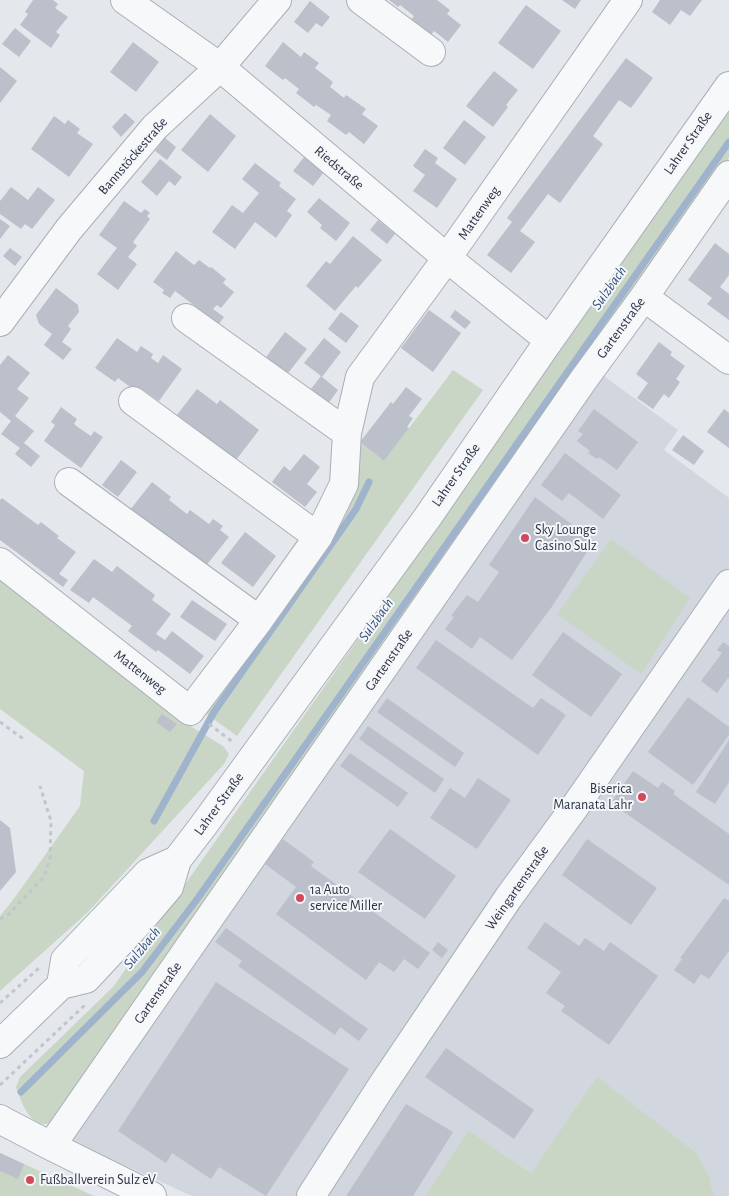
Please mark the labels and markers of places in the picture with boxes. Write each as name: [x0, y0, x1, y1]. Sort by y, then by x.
place label: Sky Lounge Casino Sulz: [535, 522, 597, 554]
marker: Sky Lounge Casino Sulz: [519, 532, 531, 544]
place label: Biserica Maranata Lahr: [553, 781, 632, 814]
marker: Biserica Maranata Lahr: [636, 791, 648, 803]
place label: 1a Auto service Miller: [310, 882, 382, 914]
marker: 1a Auto service Miller: [294, 892, 306, 904]
place label: Fußballverein Sulz eV: [40, 1172, 156, 1188]
marker: Fußballverein Sulz eV: [24, 1174, 36, 1186]

